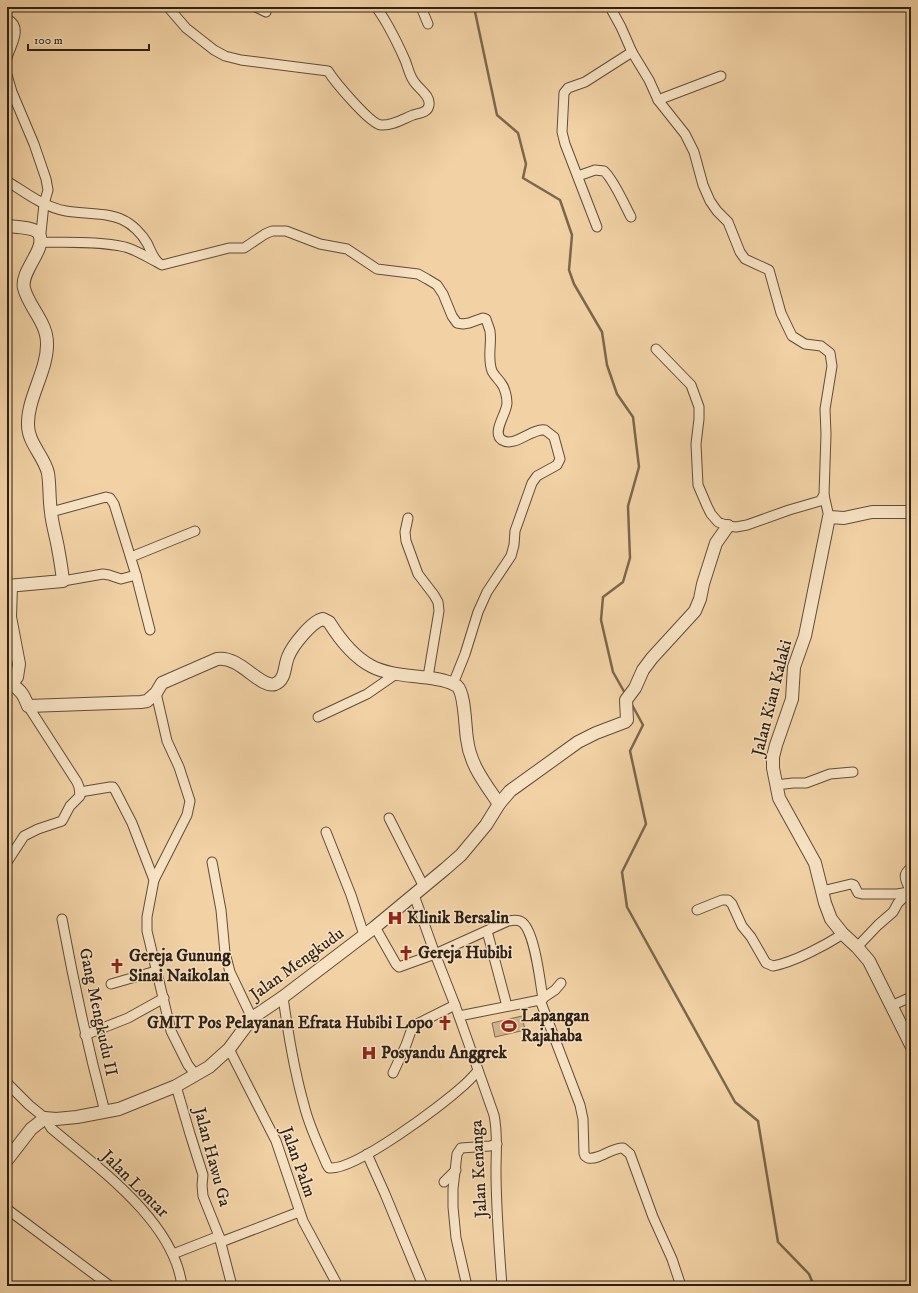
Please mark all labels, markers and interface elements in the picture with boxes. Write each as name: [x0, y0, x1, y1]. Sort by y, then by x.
scale bar: [28, 26, 149, 52]
text: 100 m: [34, 33, 63, 48]
street label: Jalan Kian Kalaki: [746, 638, 797, 760]
place label: Klinik Bersalin: [407, 907, 509, 929]
hospital icon: Klinik Bersalin: [386, 909, 404, 927]
street label: Jalan Mengkudu: [244, 922, 348, 1007]
place label: Gereja Hubibi: [418, 942, 513, 964]
church icon: Gereja Hubibi: [397, 944, 415, 962]
place label: Gereja Gunung Sinai Naikolan: [129, 945, 231, 987]
street label: Gang Mengkudu II: [74, 946, 122, 1078]
church icon: Gereja Gunung Sinai Naikolan: [108, 957, 126, 975]
place label: Lapangan Rajahaba: [521, 1005, 590, 1047]
place label: GMIT Pos Pelayanan Efrata Hubibi Lopo: [147, 1012, 433, 1034]
church icon: GMIT Pos Pelayanan Efrata Hubibi Lopo: [436, 1014, 454, 1032]
sports icon: Lapangan Rajahaba: [500, 1017, 518, 1035]
place label: Posyandu Anggrek: [381, 1042, 508, 1064]
hospital icon: Posyandu Anggrek: [360, 1044, 378, 1062]
street label: Jalan Hawu Ga: [188, 1103, 236, 1210]
street label: Jalan Kenanga: [465, 1119, 493, 1220]
street label: Jalan Palm: [274, 1122, 321, 1200]
street label: Jalan Lontar: [95, 1144, 174, 1223]

